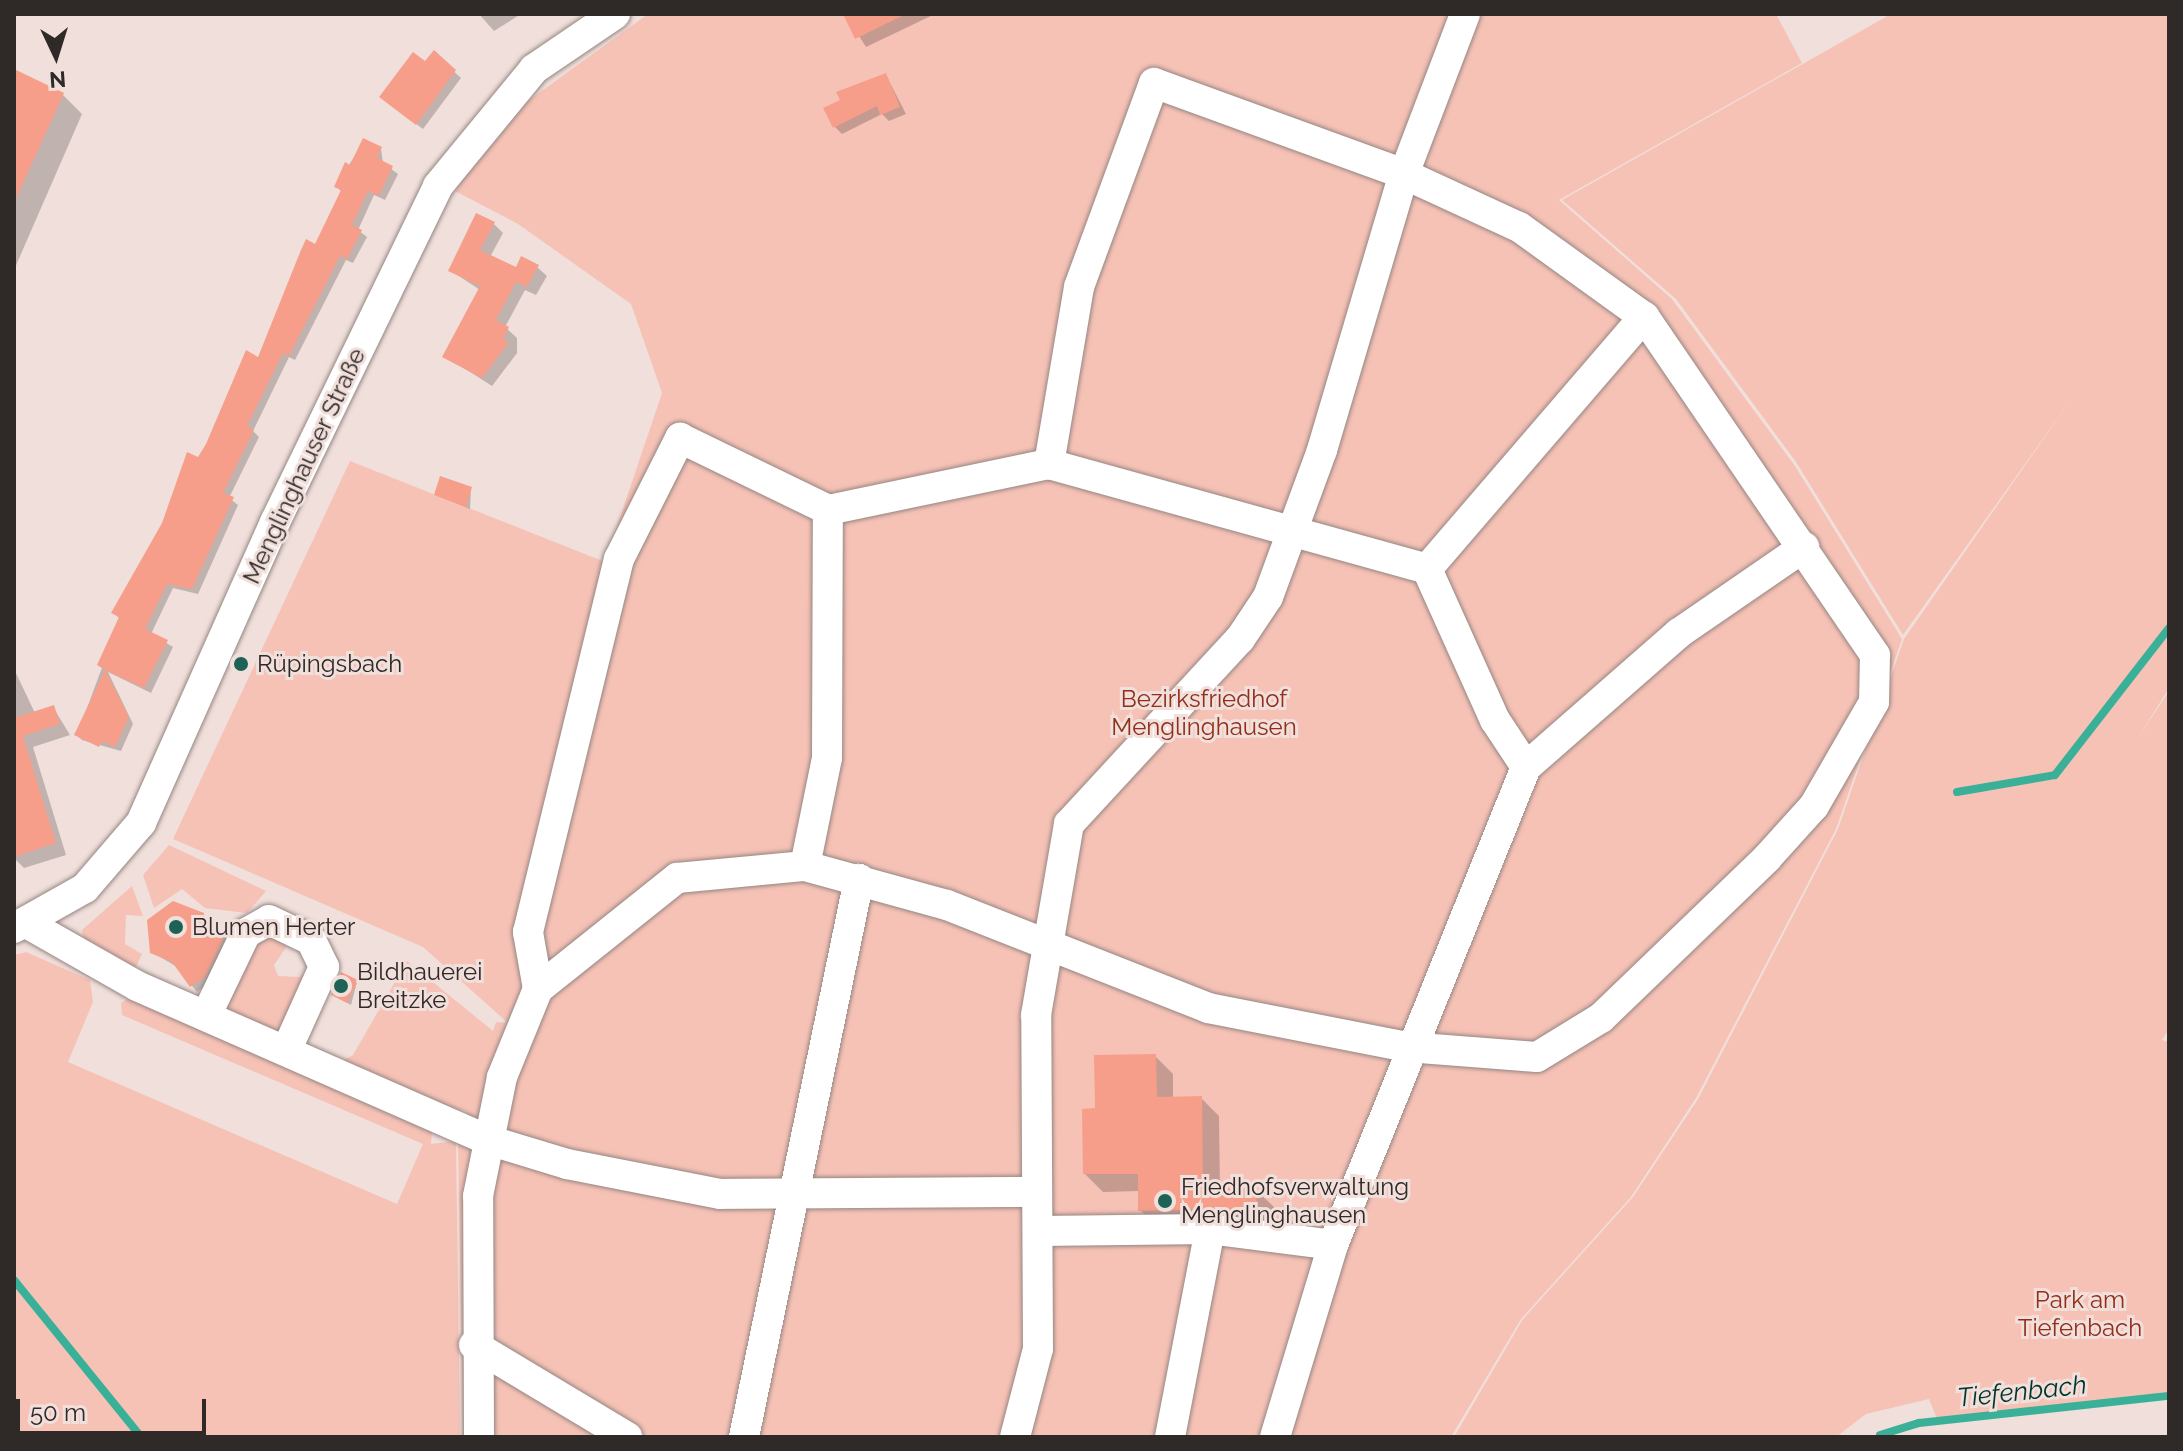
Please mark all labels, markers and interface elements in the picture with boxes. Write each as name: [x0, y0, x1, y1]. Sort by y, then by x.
north arrow: [16, 16, 96, 96]
text: N: [48, 66, 67, 93]
street label: Menglinghauser Straße: [237, 343, 371, 589]
place label: Rüpingsbach: [257, 650, 402, 678]
marker: Rüpingsbach: [232, 655, 250, 673]
park label: Bezirksfriedhof Menglinghausen: [1111, 685, 1297, 741]
place label: Blumen Herter: [192, 913, 355, 941]
marker: Blumen Herter: [167, 918, 185, 936]
place label: Bildhauerei Breitzke: [357, 958, 482, 1014]
marker: Bildhauerei Breitzke: [332, 977, 350, 995]
place label: Friedhofsverwaltung Menglinghausen: [1181, 1173, 1409, 1229]
marker: Friedhofsverwaltung Menglinghausen: [1156, 1192, 1174, 1210]
park label: Park am Tiefenbach: [2018, 1286, 2142, 1342]
water label: Tiefenbach: [1956, 1370, 2088, 1414]
scale bar: [20, 1383, 210, 1433]
text: 50 m: [30, 1398, 86, 1427]

